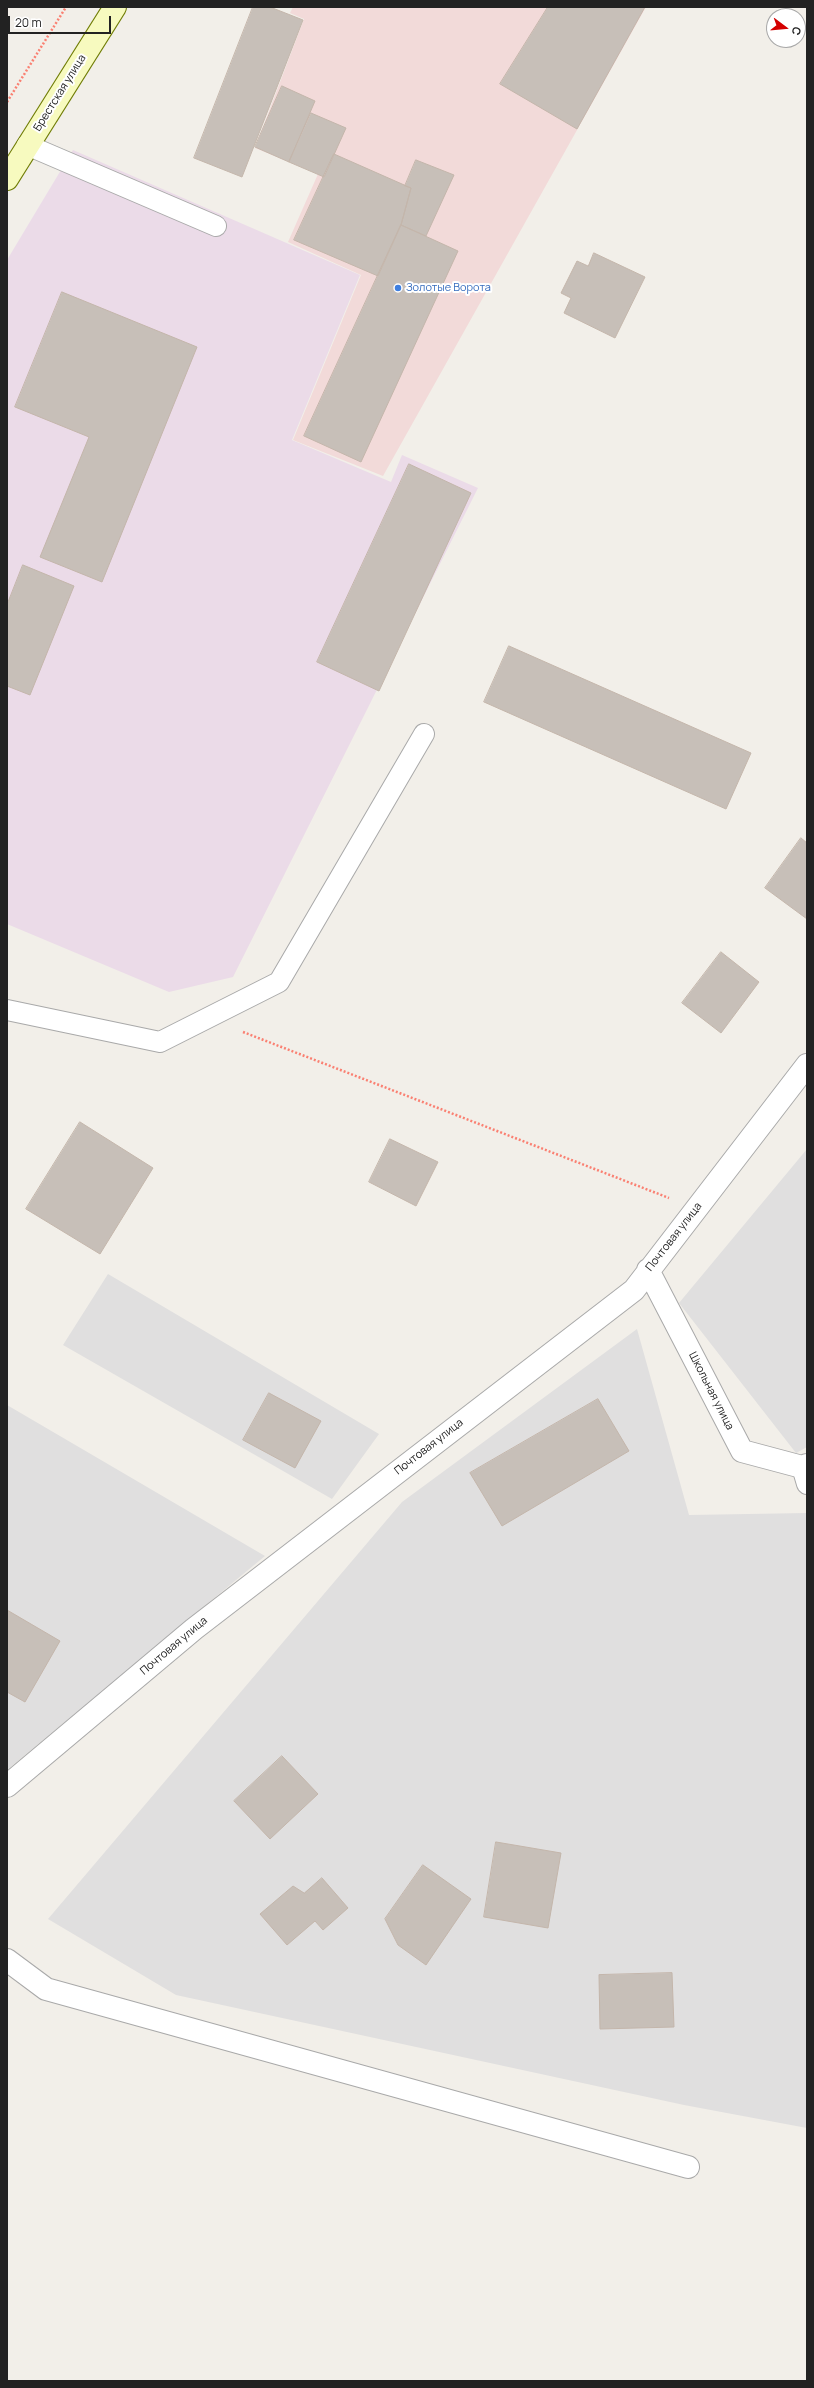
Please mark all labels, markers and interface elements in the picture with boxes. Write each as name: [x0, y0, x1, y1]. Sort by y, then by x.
scale bar: [10, 8, 113, 34]
north arrow: [766, 8, 806, 48]
text: 20 m: [15, 14, 42, 31]
text: С: [789, 25, 805, 37]
street label: Брестская улица: [31, 52, 89, 134]
place label: Золотые Ворота: [406, 281, 491, 295]
marker: Золотые Ворота: [393, 283, 403, 293]
street label: Почтовая улица: [643, 1200, 705, 1274]
street label: Школьная улица: [686, 1350, 736, 1432]
street label: Почтовая улица: [392, 1416, 466, 1478]
street label: Почтовая улица: [138, 1614, 210, 1678]

